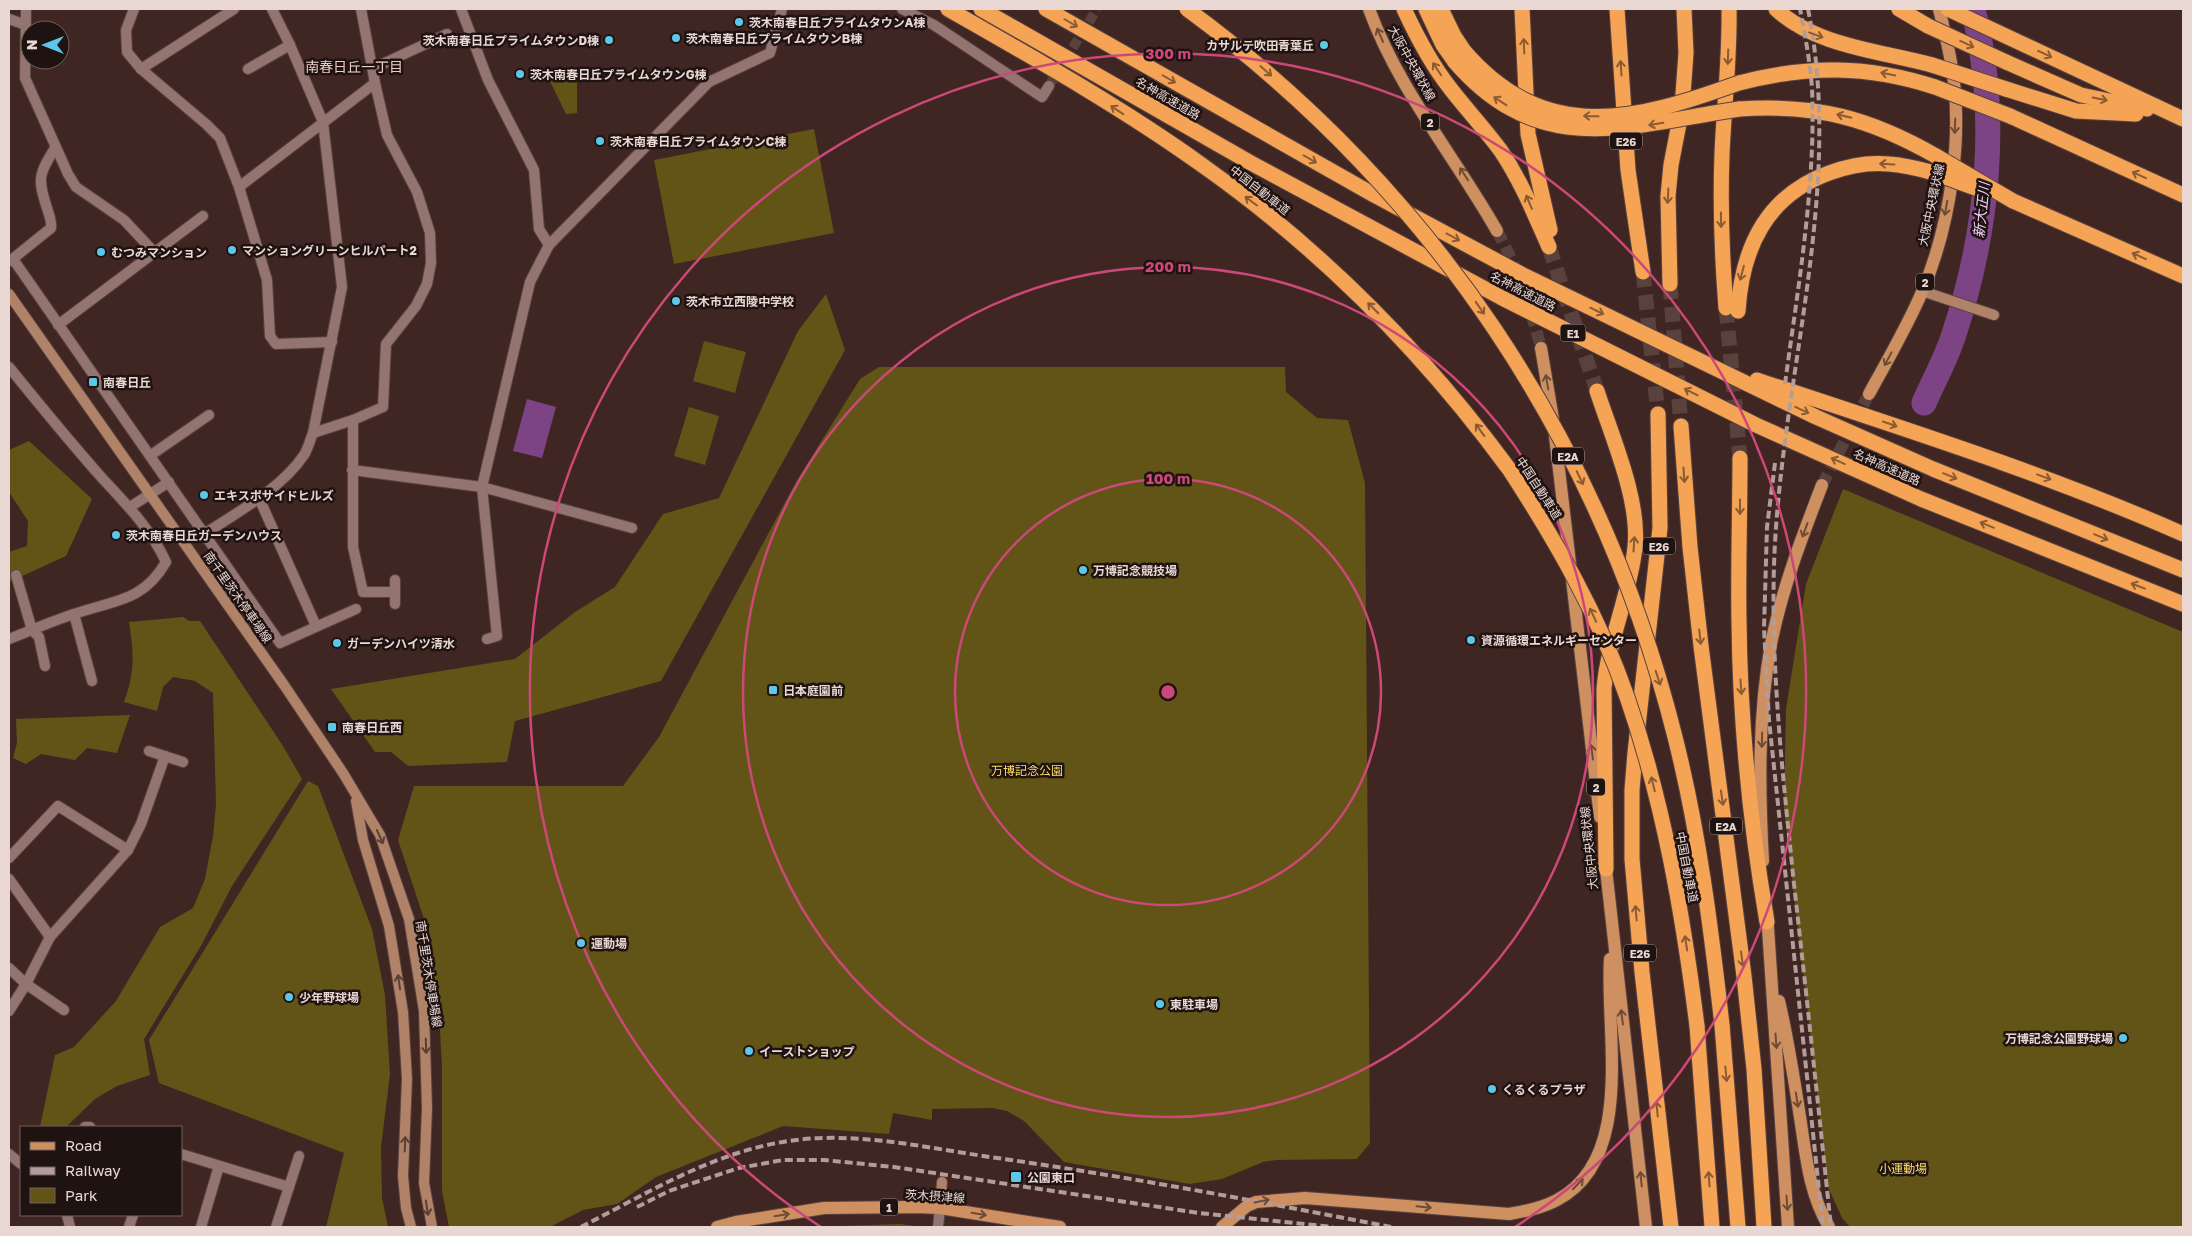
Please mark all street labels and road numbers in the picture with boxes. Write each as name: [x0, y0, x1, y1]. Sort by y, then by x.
street label: 大阪中央環状線: [1385, 23, 1439, 103]
street label: 名神高速道路: [1133, 74, 1203, 122]
road number: 2: [1421, 114, 1439, 130]
road number: E26: [1610, 132, 1642, 150]
street label: 中国自動車道: [1227, 162, 1293, 218]
street label: 大阪中央環状線: [1915, 162, 1947, 248]
street label: 名神高速道路: [1488, 268, 1558, 314]
road number: 2: [1916, 274, 1934, 290]
road number: E1: [1560, 324, 1586, 342]
street label: 名神高速道路: [1851, 446, 1923, 488]
road number: E2A: [1552, 448, 1584, 464]
street label: 中国自動車道: [1513, 454, 1565, 522]
road number: E26: [1643, 538, 1675, 554]
street label: 南千里茨木停車場線: [201, 548, 275, 646]
road number: 2: [1587, 779, 1605, 796]
street label: 大阪中央環状線: [1577, 805, 1601, 891]
road number: E2A: [1710, 818, 1742, 834]
street label: 中国自動車道: [1673, 830, 1701, 904]
street label: 南千里茨木停車場線: [413, 919, 445, 1029]
road number: E26: [1624, 944, 1656, 961]
street label: 茨木摂津線: [905, 1186, 965, 1206]
road number: 1: [880, 1198, 898, 1216]

